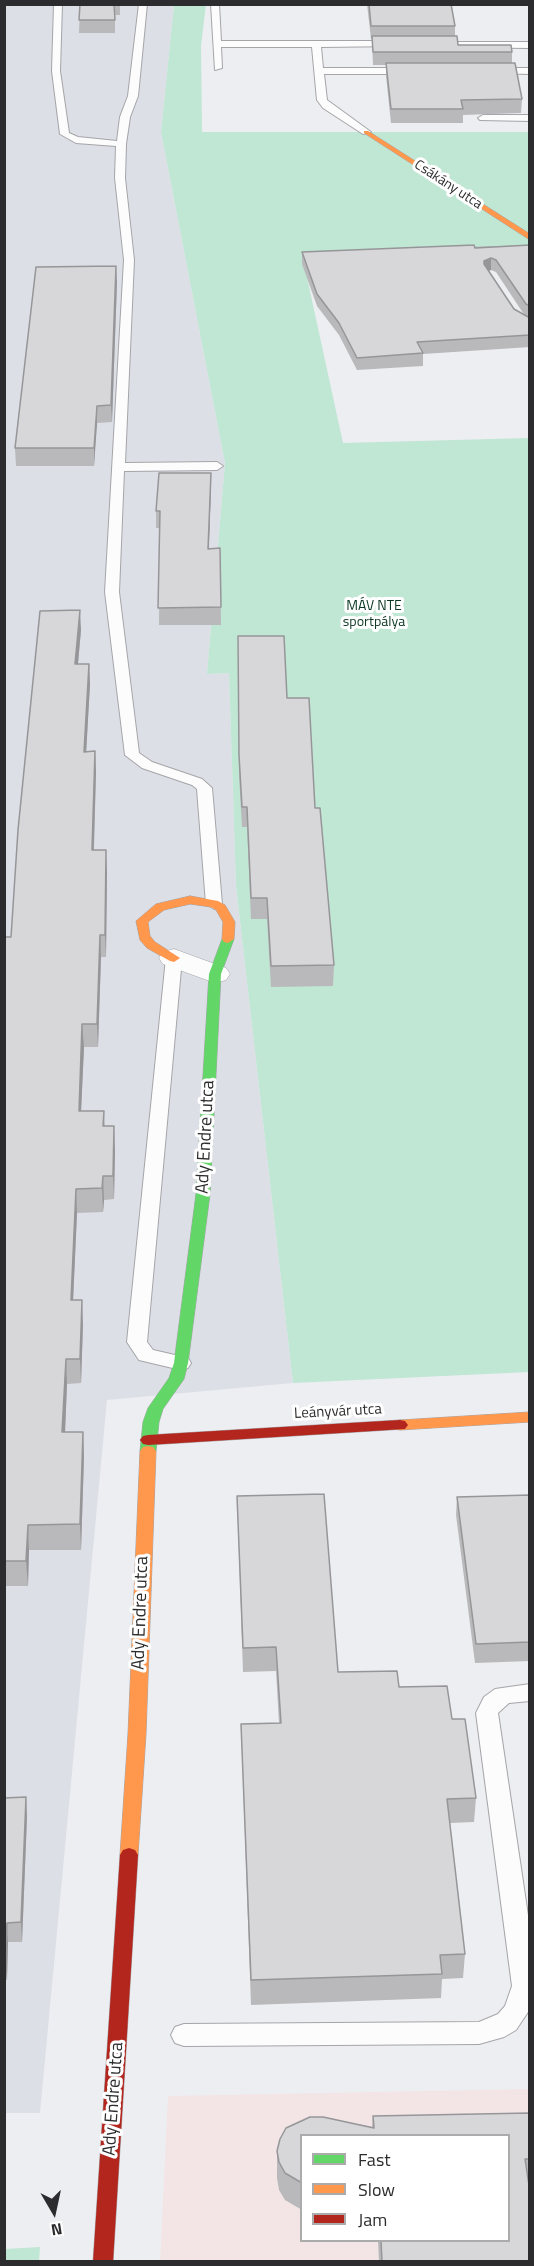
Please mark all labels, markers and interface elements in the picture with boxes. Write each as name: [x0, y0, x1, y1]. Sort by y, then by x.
street label: Csákány utca: [411, 157, 485, 213]
park label: MÁV NTE sportpálya: [343, 599, 405, 632]
street label: Ady Endre utca: [192, 1080, 220, 1194]
street label: Leányvár utca: [294, 1401, 382, 1423]
street label: Ady Endre utca: [128, 1556, 154, 1670]
street label: Ady Endre utca: [99, 2041, 129, 2157]
legend: [300, 2134, 510, 2242]
text: Fast: [358, 2146, 391, 2173]
text: Slow: [358, 2176, 395, 2203]
north arrow: [24, 2182, 84, 2242]
text: Jam: [358, 2206, 387, 2233]
text: N: [49, 2217, 64, 2242]

